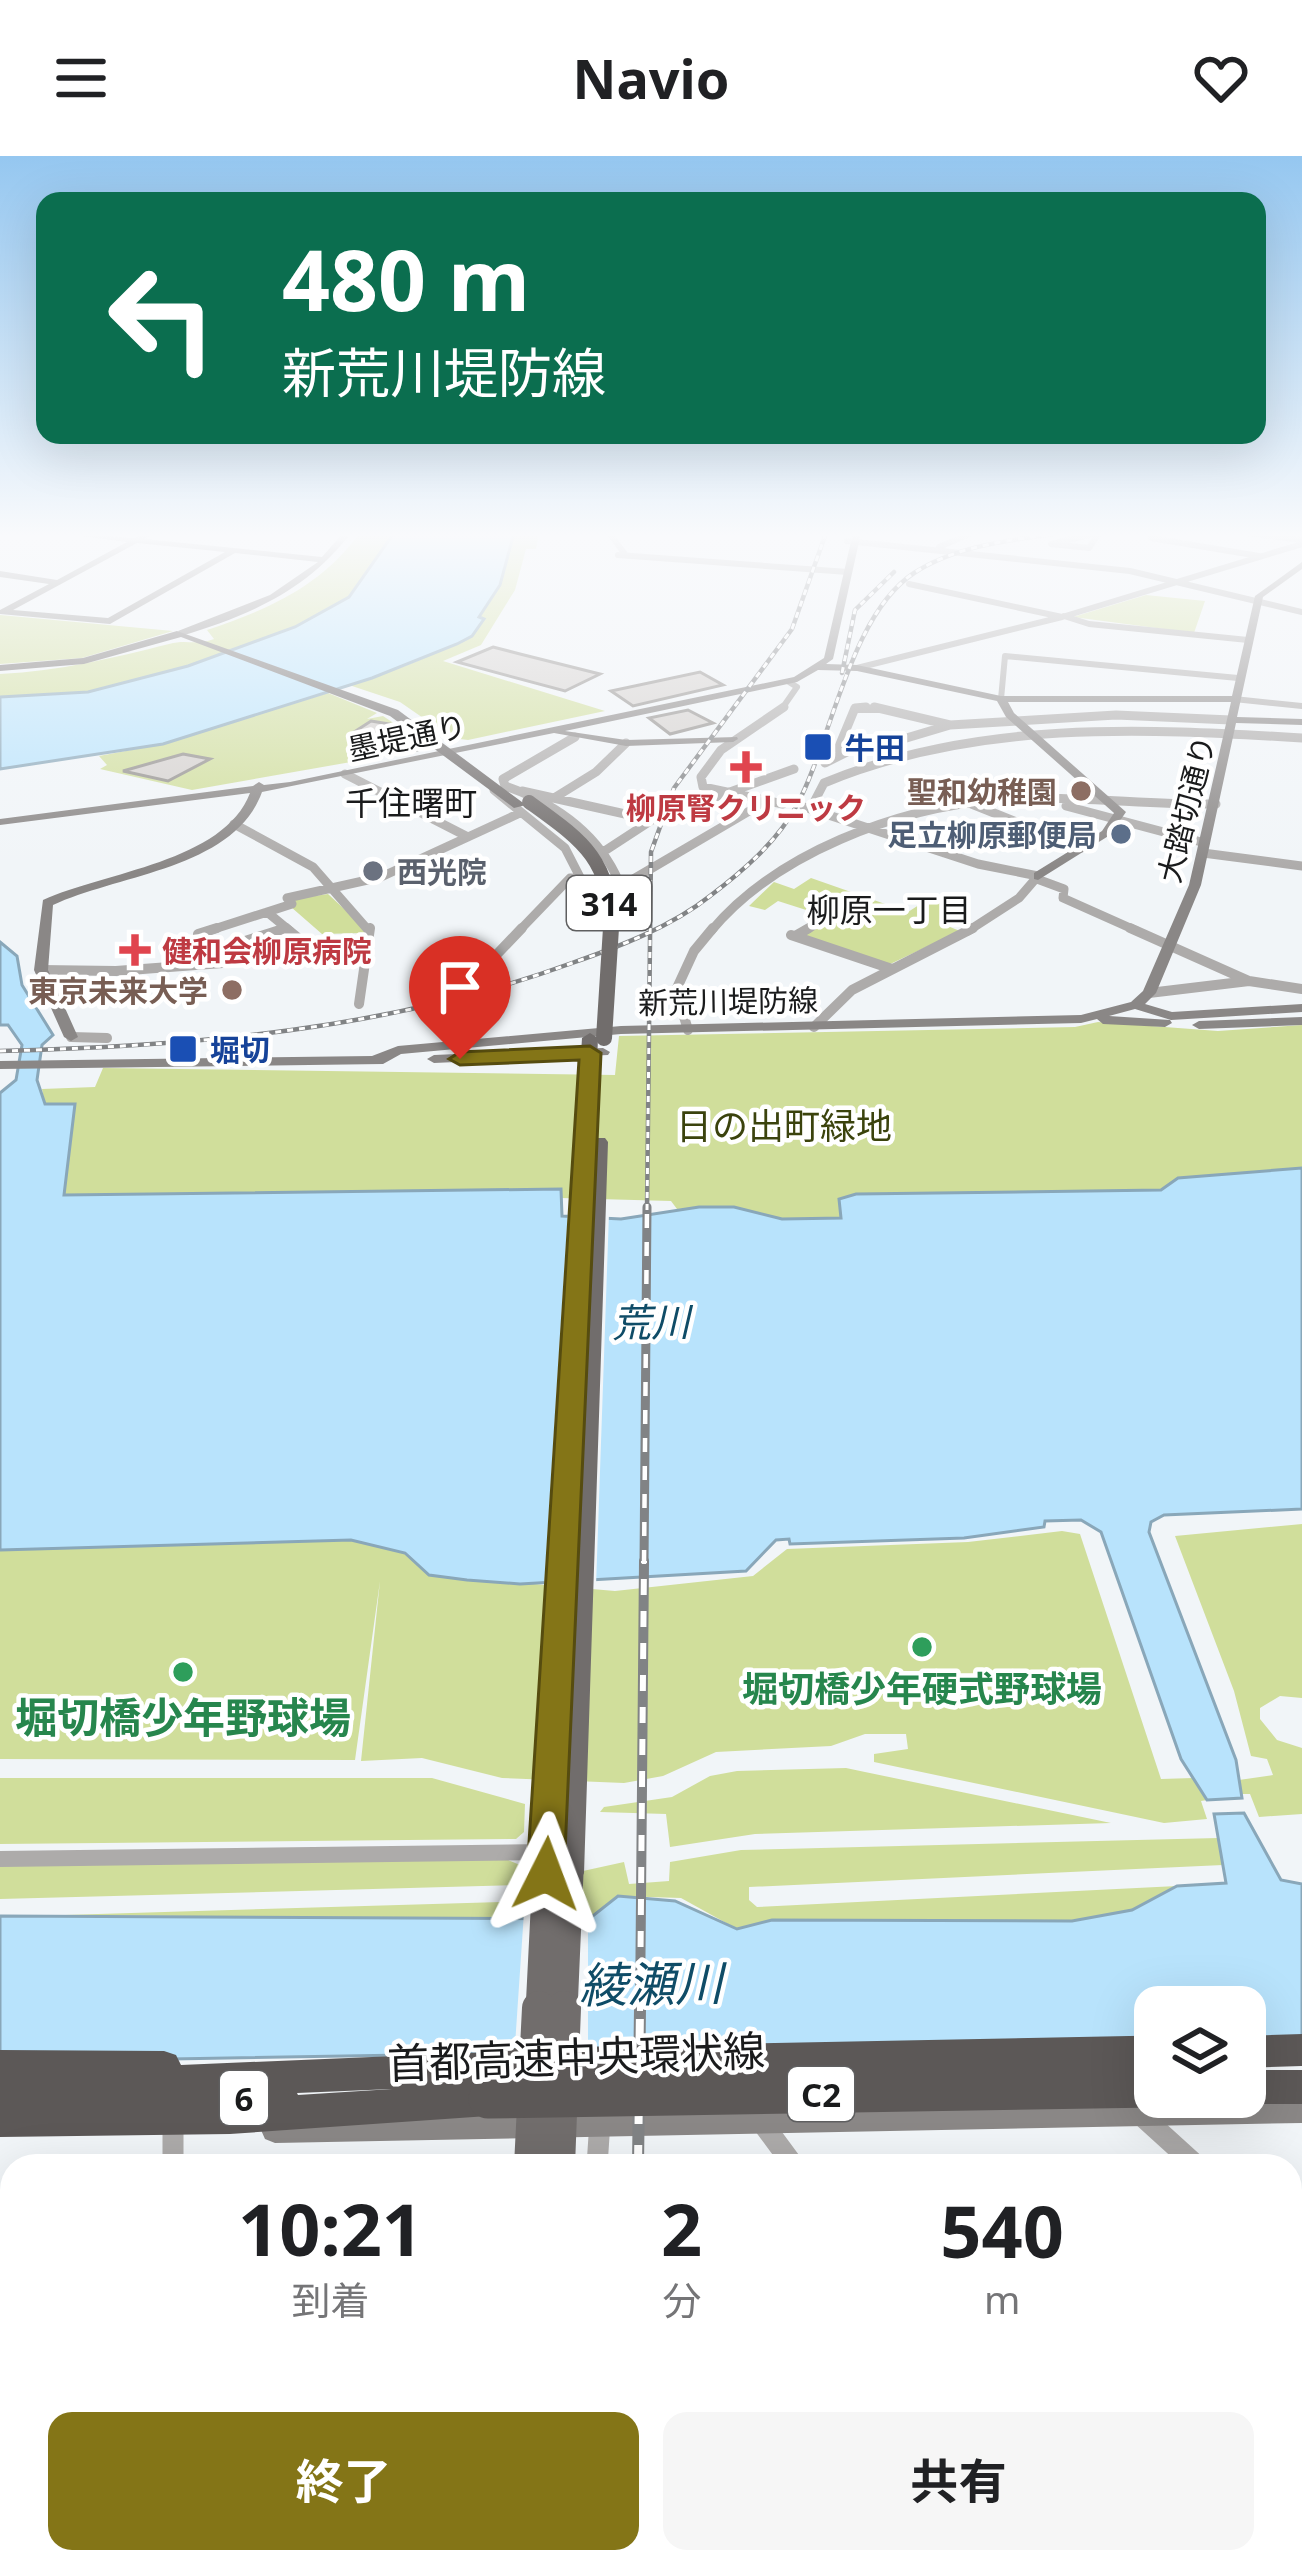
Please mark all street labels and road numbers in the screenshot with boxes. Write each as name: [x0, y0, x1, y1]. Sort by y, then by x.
street label: 墨堤通り: [344, 704, 470, 770]
street label: 大踏切通り: [1148, 731, 1224, 887]
road number: 314: [567, 876, 651, 930]
street label: 新荒川堤防線: [638, 979, 818, 1023]
street label: 首都高速中央環状線: [386, 2021, 766, 2091]
road number: C2: [788, 2067, 854, 2121]
road number: 6: [220, 2071, 268, 2125]

